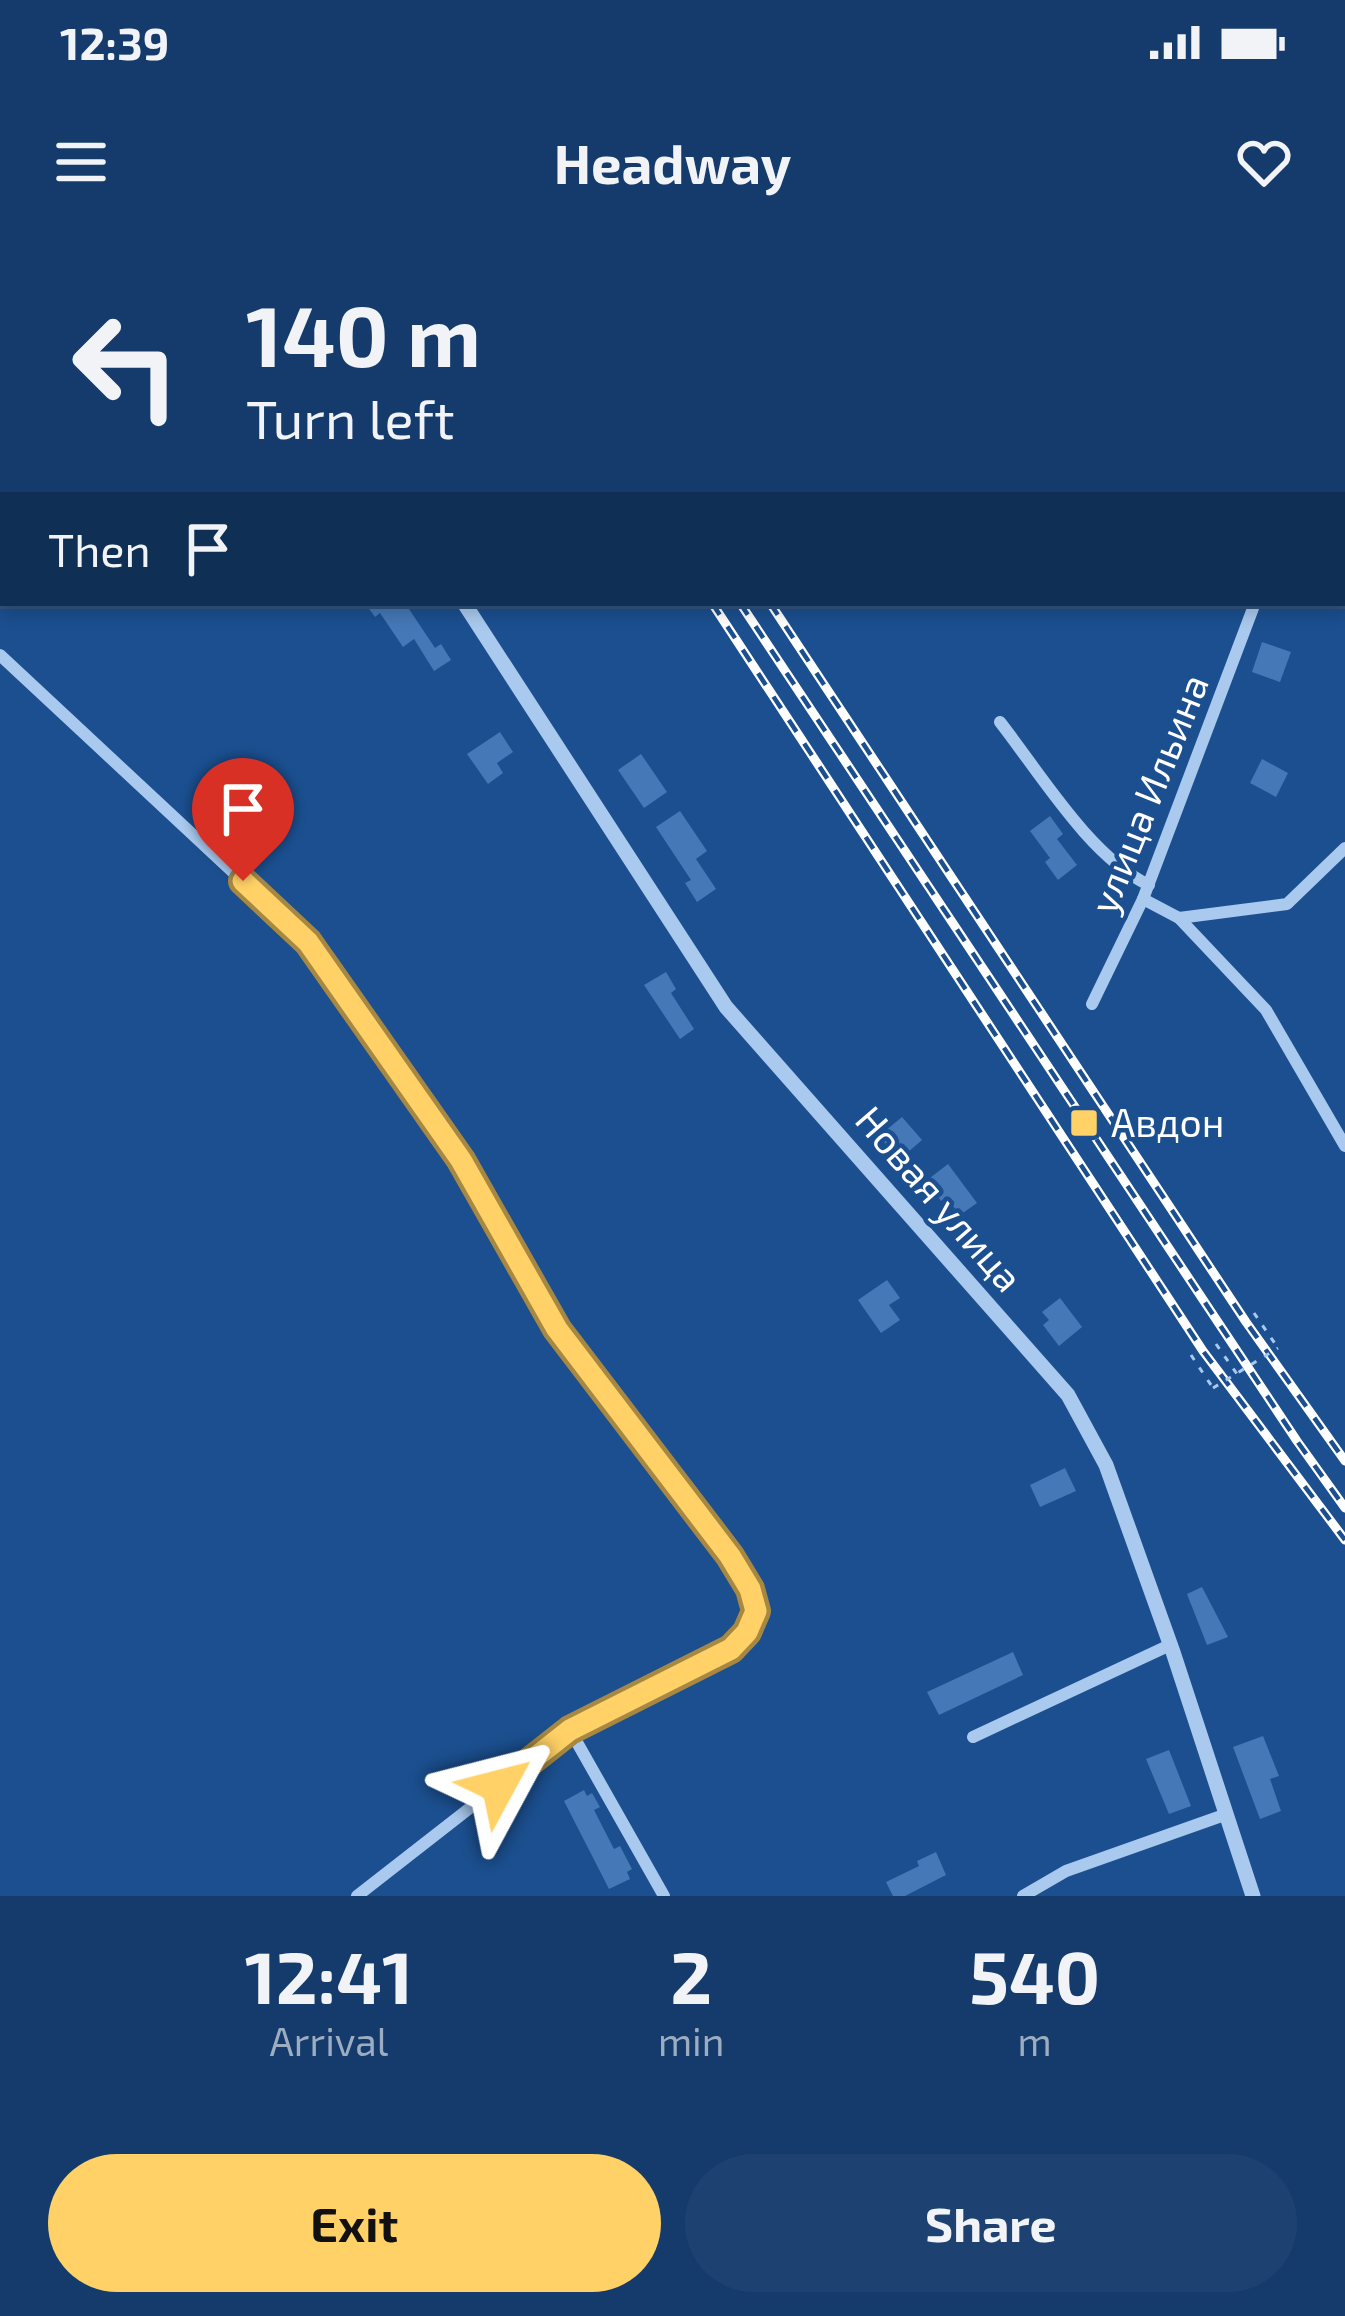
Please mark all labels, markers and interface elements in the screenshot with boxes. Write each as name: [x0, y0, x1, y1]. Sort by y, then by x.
text: 12:39: [60, 15, 169, 69]
icon: menu: [48, 129, 114, 195]
icon: heart: [1231, 129, 1297, 195]
text: Headway: [554, 130, 791, 195]
text: 140 m: [246, 283, 481, 384]
icon: left: [48, 288, 204, 444]
text: Turn left: [246, 385, 455, 450]
icon: arrive: [175, 516, 241, 582]
text: Then: [48, 522, 151, 576]
street label: улица Ильина: [1078, 667, 1218, 920]
pin: [192, 758, 294, 881]
icon: arrive: [210, 776, 276, 842]
street label: Новая улица: [846, 1096, 1033, 1301]
place label: Авдон: [1111, 1098, 1224, 1145]
marker: Авдон: [1068, 1107, 1100, 1139]
position arrow: [436, 1723, 562, 1849]
text: 12:41: [245, 1932, 413, 2018]
text: 2: [670, 1932, 712, 2018]
text: 540: [969, 1932, 1100, 2018]
text: Arrival: [270, 2017, 388, 2064]
text: min: [658, 2017, 724, 2064]
text: m: [1018, 2017, 1052, 2064]
button: Exit: [48, 2154, 661, 2292]
button: Share: [685, 2154, 1297, 2292]

